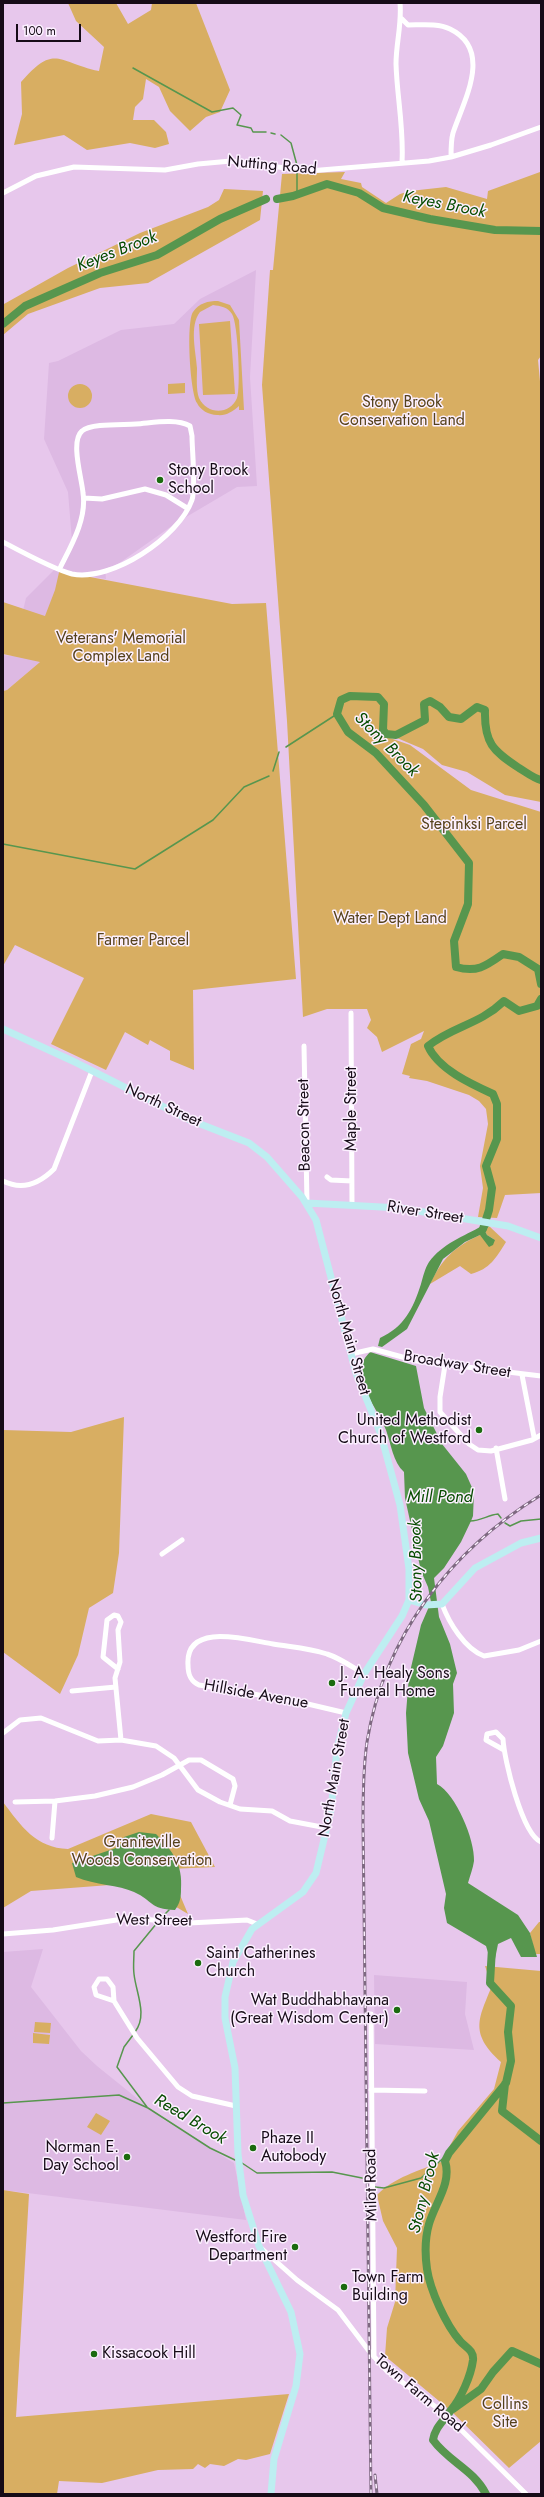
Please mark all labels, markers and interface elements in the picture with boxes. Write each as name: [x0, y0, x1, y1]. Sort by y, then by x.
scale bar: [18, 16, 83, 42]
text: 100 m: [23, 22, 56, 40]
street label: Nutting Road: [227, 153, 317, 179]
water label: Keyes Brook: [401, 187, 487, 223]
water label: Keyes Brook: [74, 227, 160, 277]
park label: Stony Brook Conservation Land: [339, 393, 465, 431]
place label: Stony Brook School: [168, 461, 248, 499]
marker: Stony Brook School: [155, 475, 165, 485]
park label: Veterans' Memorial Complex Land: [56, 629, 186, 667]
water label: Stony Brook: [349, 708, 423, 782]
park label: Stepinksi Parcel: [421, 815, 527, 835]
park label: Water Dept Land: [333, 909, 447, 929]
park label: Farmer Parcel: [97, 931, 189, 951]
street label: Maple Street: [342, 1067, 362, 1151]
street label: Beacon Street: [295, 1079, 315, 1171]
street label: North Street: [122, 1080, 204, 1132]
street label: River Street: [386, 1198, 464, 1228]
street label: North Main Street: [322, 1277, 374, 1397]
street label: Broadway Street: [402, 1347, 512, 1383]
place label: United Methodist Church of Westford: [338, 1411, 471, 1449]
marker: United Methodist Church of Westford: [474, 1425, 484, 1435]
water label: Mill Pond: [407, 1488, 473, 1508]
water label: Stony Brook: [406, 1519, 428, 1603]
place label: J. A. Healy Sons Funeral Home: [340, 1664, 449, 1702]
street label: Hillside Avenue: [202, 1676, 310, 1714]
marker: J. A. Healy Sons Funeral Home: [327, 1678, 337, 1688]
street label: North Main Street: [315, 1717, 355, 1839]
park label: Graniteville Woods Conservation: [71, 1833, 213, 1871]
street label: West Street: [116, 1911, 192, 1931]
place label: Saint Catherines Church: [206, 1944, 316, 1982]
marker: Saint Catherines Church: [193, 1958, 203, 1968]
place label: Wat Buddhabhavana (Great Wisdom Center): [230, 1991, 389, 2029]
marker: Wat Buddhabhavana (Great Wisdom Center): [392, 2005, 402, 2015]
water label: Reed Brook: [150, 2090, 230, 2150]
place label: Phaze II Autobody: [261, 2129, 326, 2167]
place label: Norman E. Day School: [43, 2138, 119, 2176]
marker: Phaze II Autobody: [248, 2143, 258, 2153]
street label: Milot Road: [362, 2148, 382, 2222]
water label: Stony Brook: [405, 2150, 445, 2236]
marker: Norman E. Day School: [122, 2152, 132, 2162]
place label: Westford Fire Department: [196, 2228, 287, 2266]
marker: Westford Fire Department: [290, 2242, 300, 2252]
place label: Town Farm Building: [352, 2268, 424, 2306]
marker: Town Farm Building: [339, 2282, 349, 2292]
place label: Kissacook Hill: [102, 2344, 196, 2364]
marker: Kissacook Hill: [89, 2349, 99, 2359]
street label: Town Farm Road: [370, 2351, 468, 2437]
park label: Collins Site: [482, 2395, 528, 2433]

